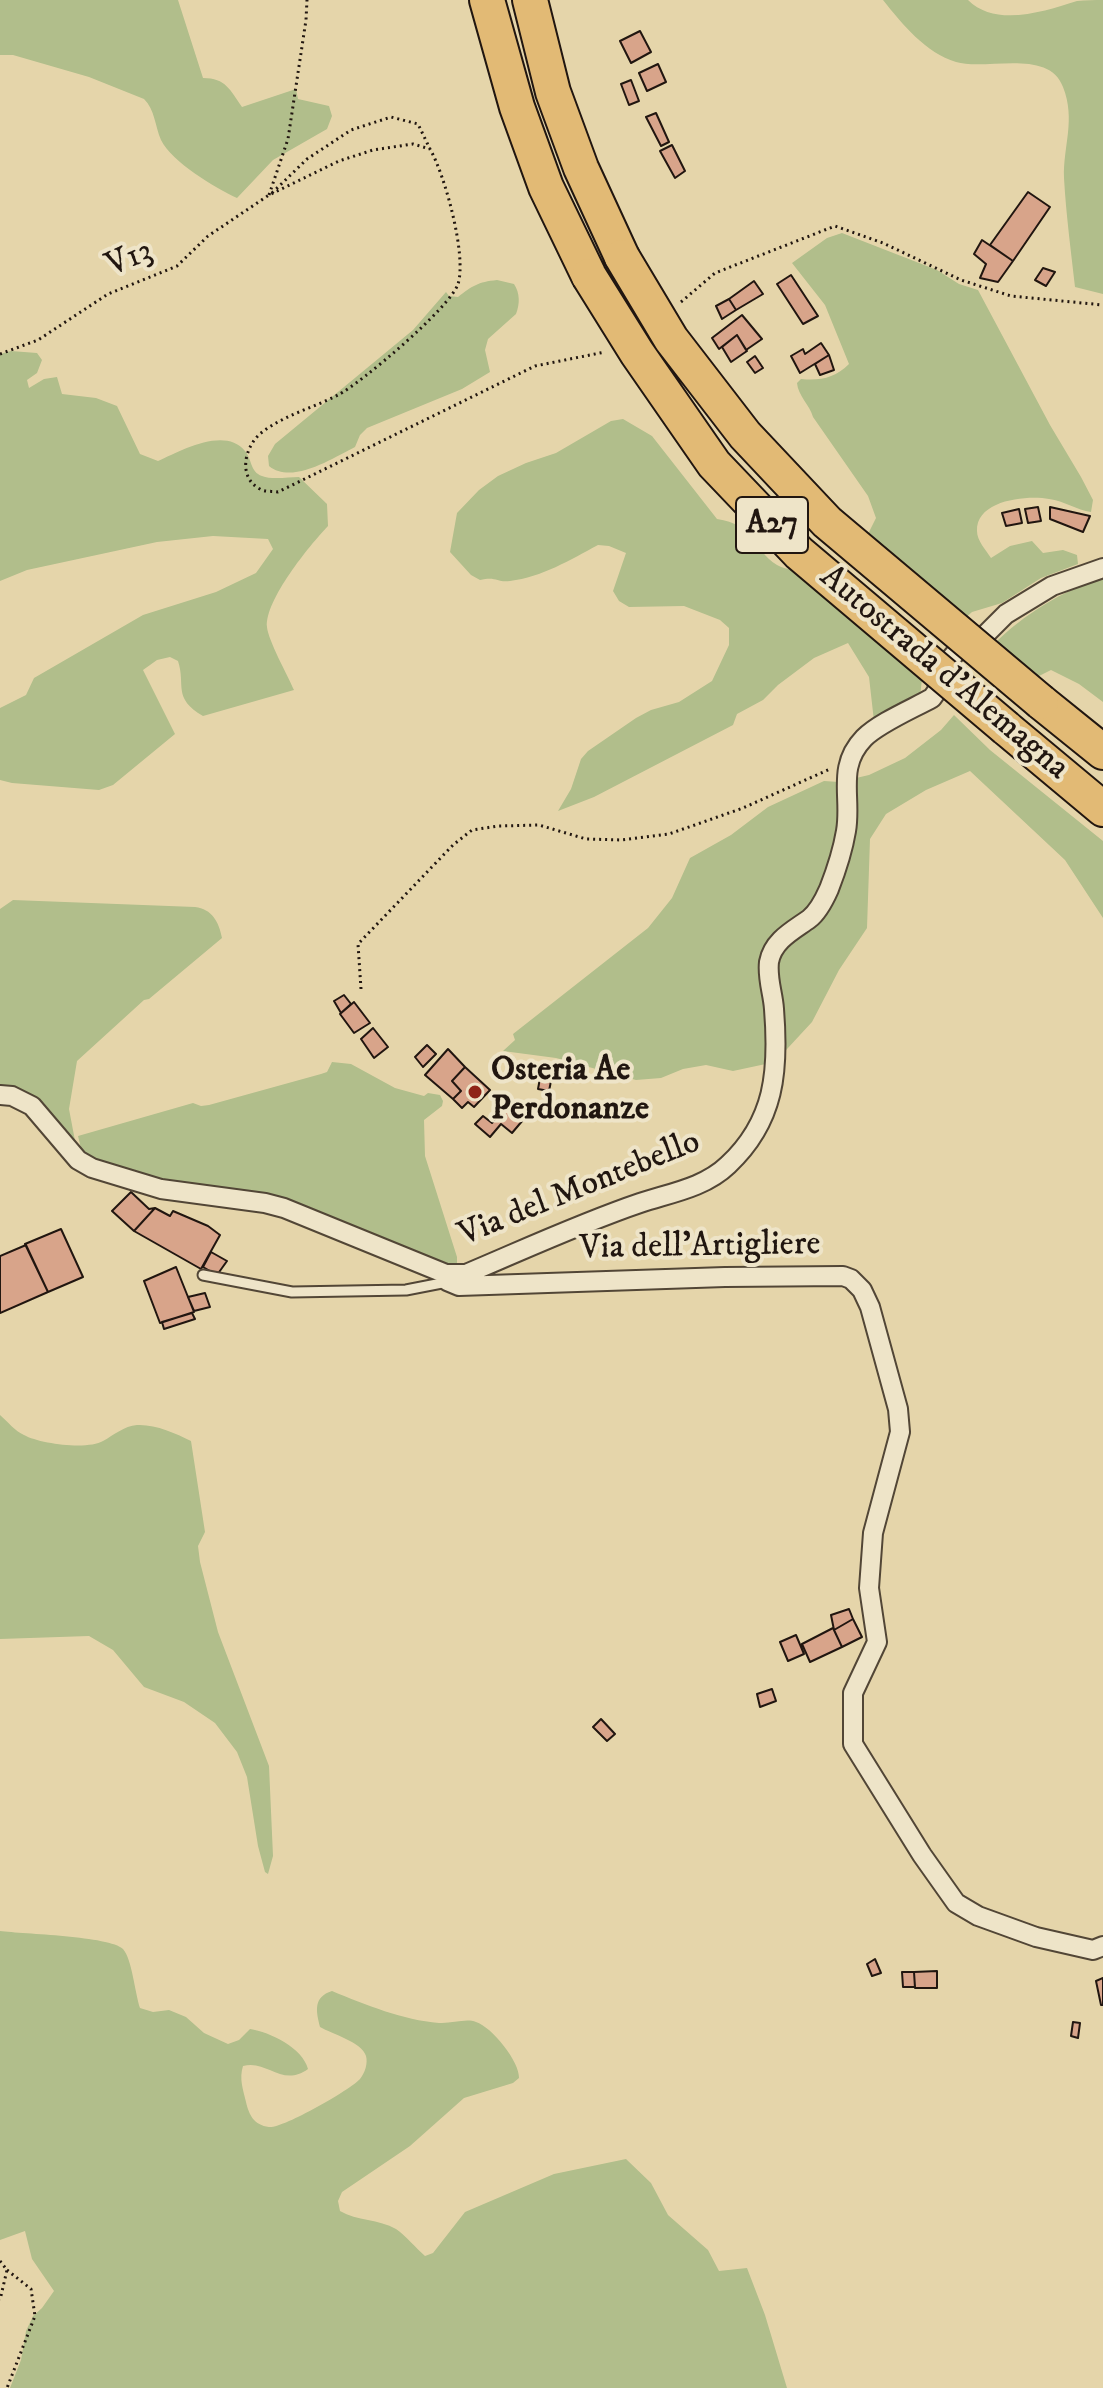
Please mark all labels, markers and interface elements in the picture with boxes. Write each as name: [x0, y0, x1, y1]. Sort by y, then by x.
street label: V13: [101, 232, 159, 288]
road number: A27: [736, 497, 808, 553]
street label: Autostrada d'Alemagna: [810, 558, 1076, 790]
place label: Osteria Ae Perdonanze: [491, 1052, 649, 1132]
marker: Osteria Ae Perdonanze: [466, 1083, 484, 1101]
street label: Via del Montebello: [453, 1123, 707, 1257]
street label: Via dell'Artigliere: [579, 1225, 821, 1271]

